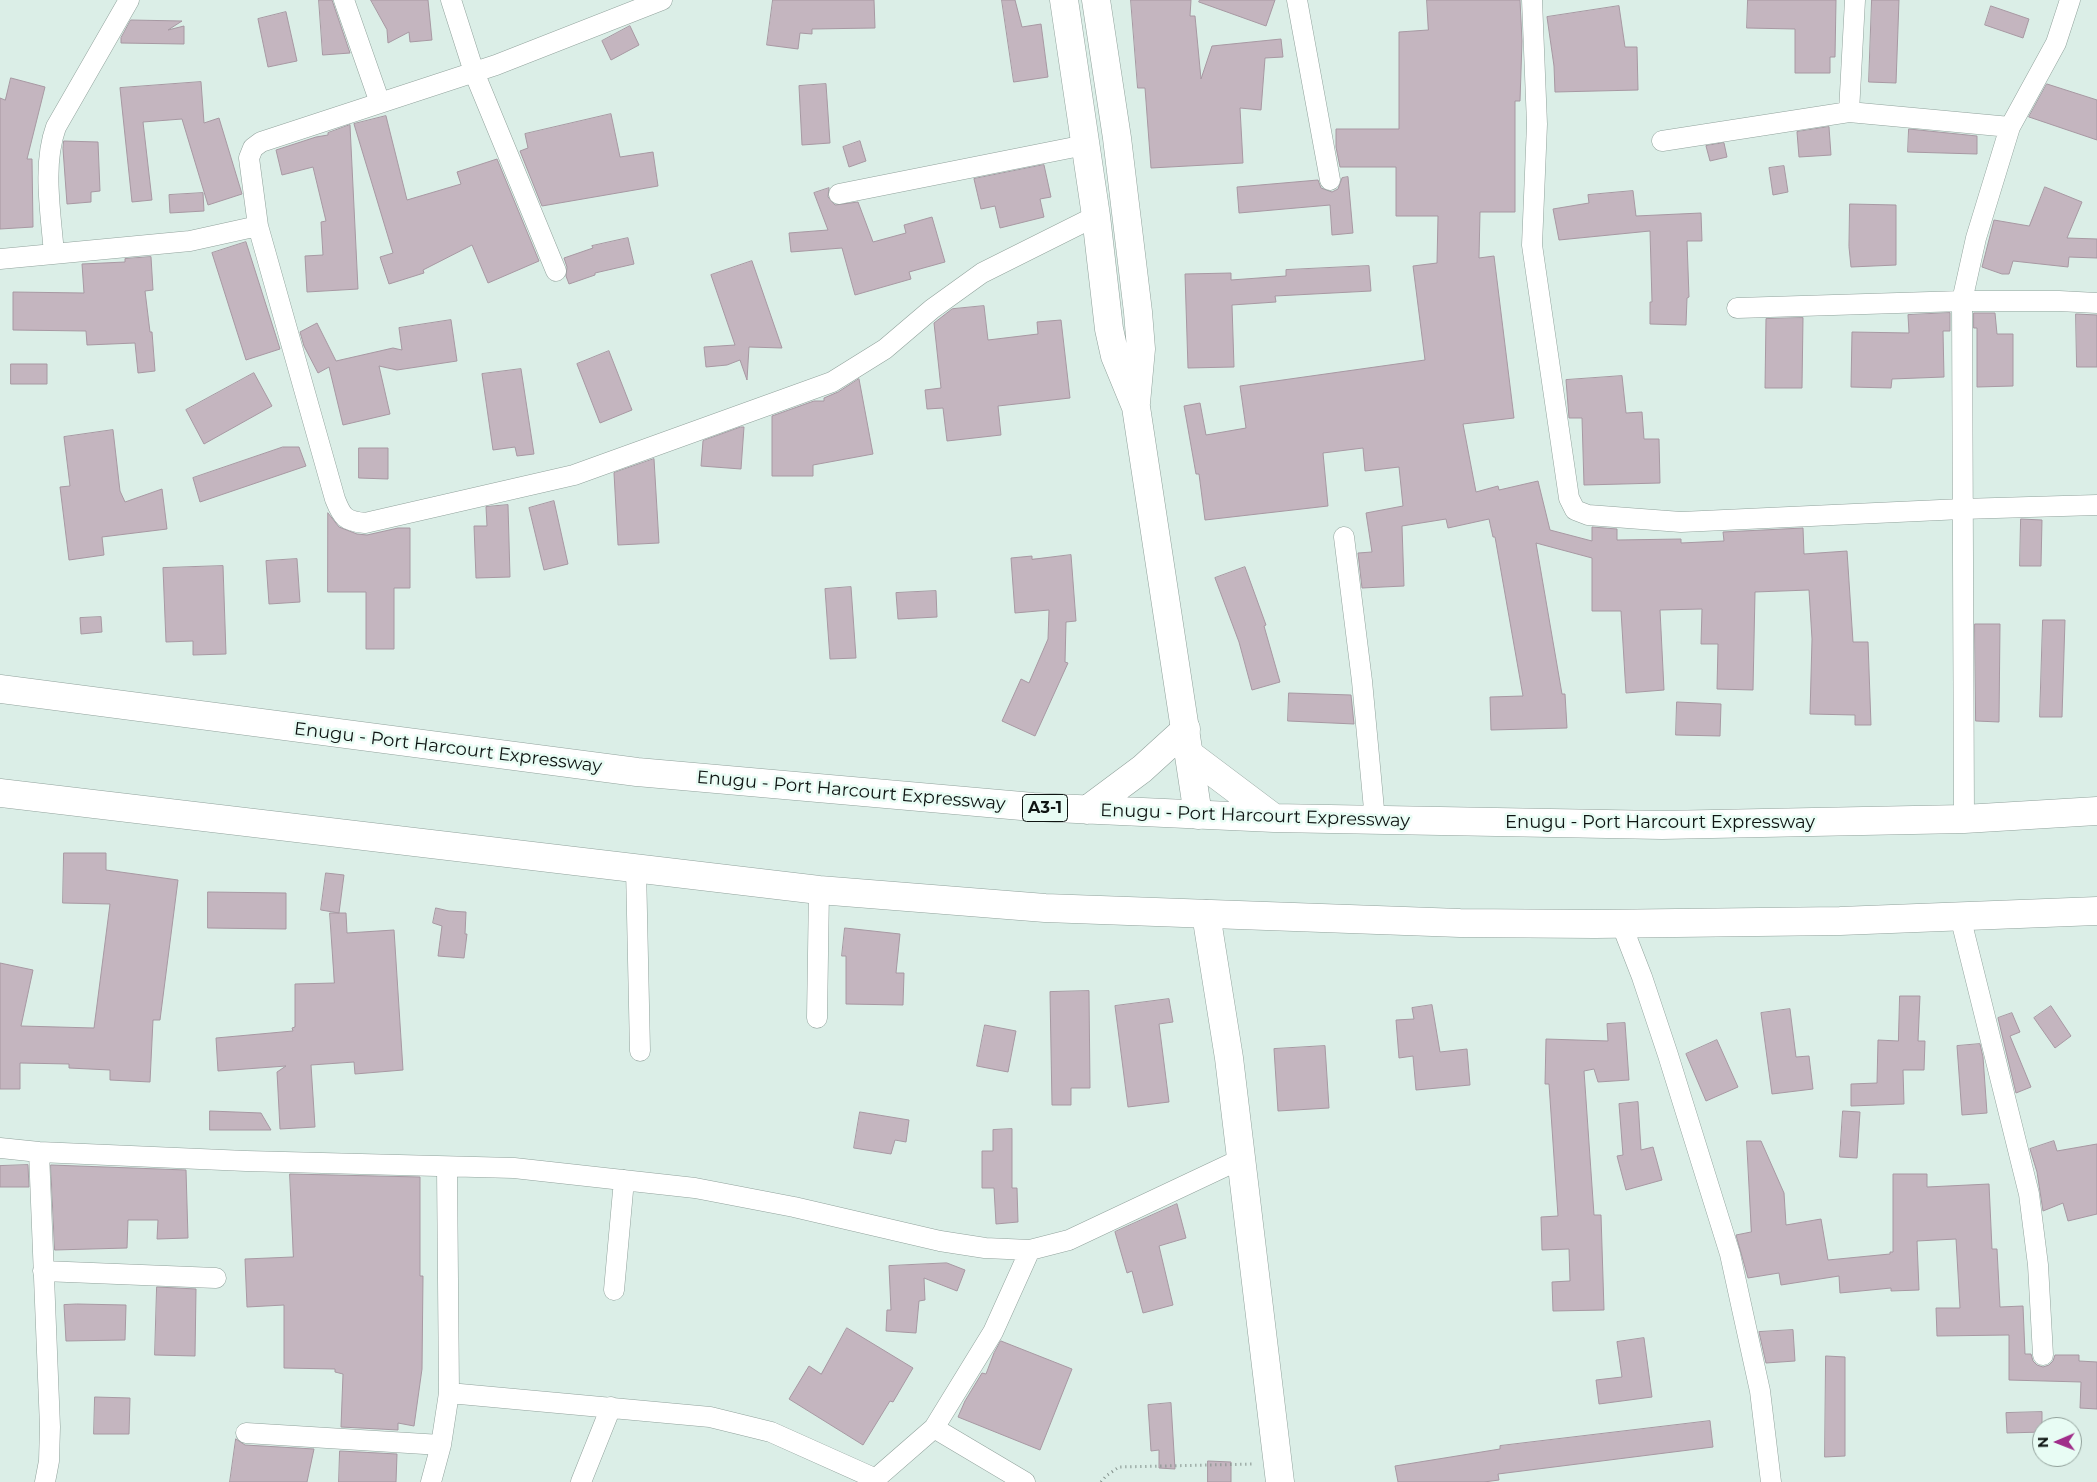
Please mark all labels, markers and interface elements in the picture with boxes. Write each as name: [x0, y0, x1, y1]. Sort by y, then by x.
street label: Enugu - Port Harcourt Expressway: [293, 718, 603, 778]
street label: Enugu - Port Harcourt Expressway: [696, 767, 1006, 815]
road number: A3-1: [1022, 794, 1068, 821]
street label: Enugu - Port Harcourt Expressway: [1100, 800, 1410, 832]
street label: Enugu - Port Harcourt Expressway: [1505, 812, 1815, 834]
north arrow: [2032, 1417, 2082, 1467]
text: N: [2034, 1436, 2052, 1448]

